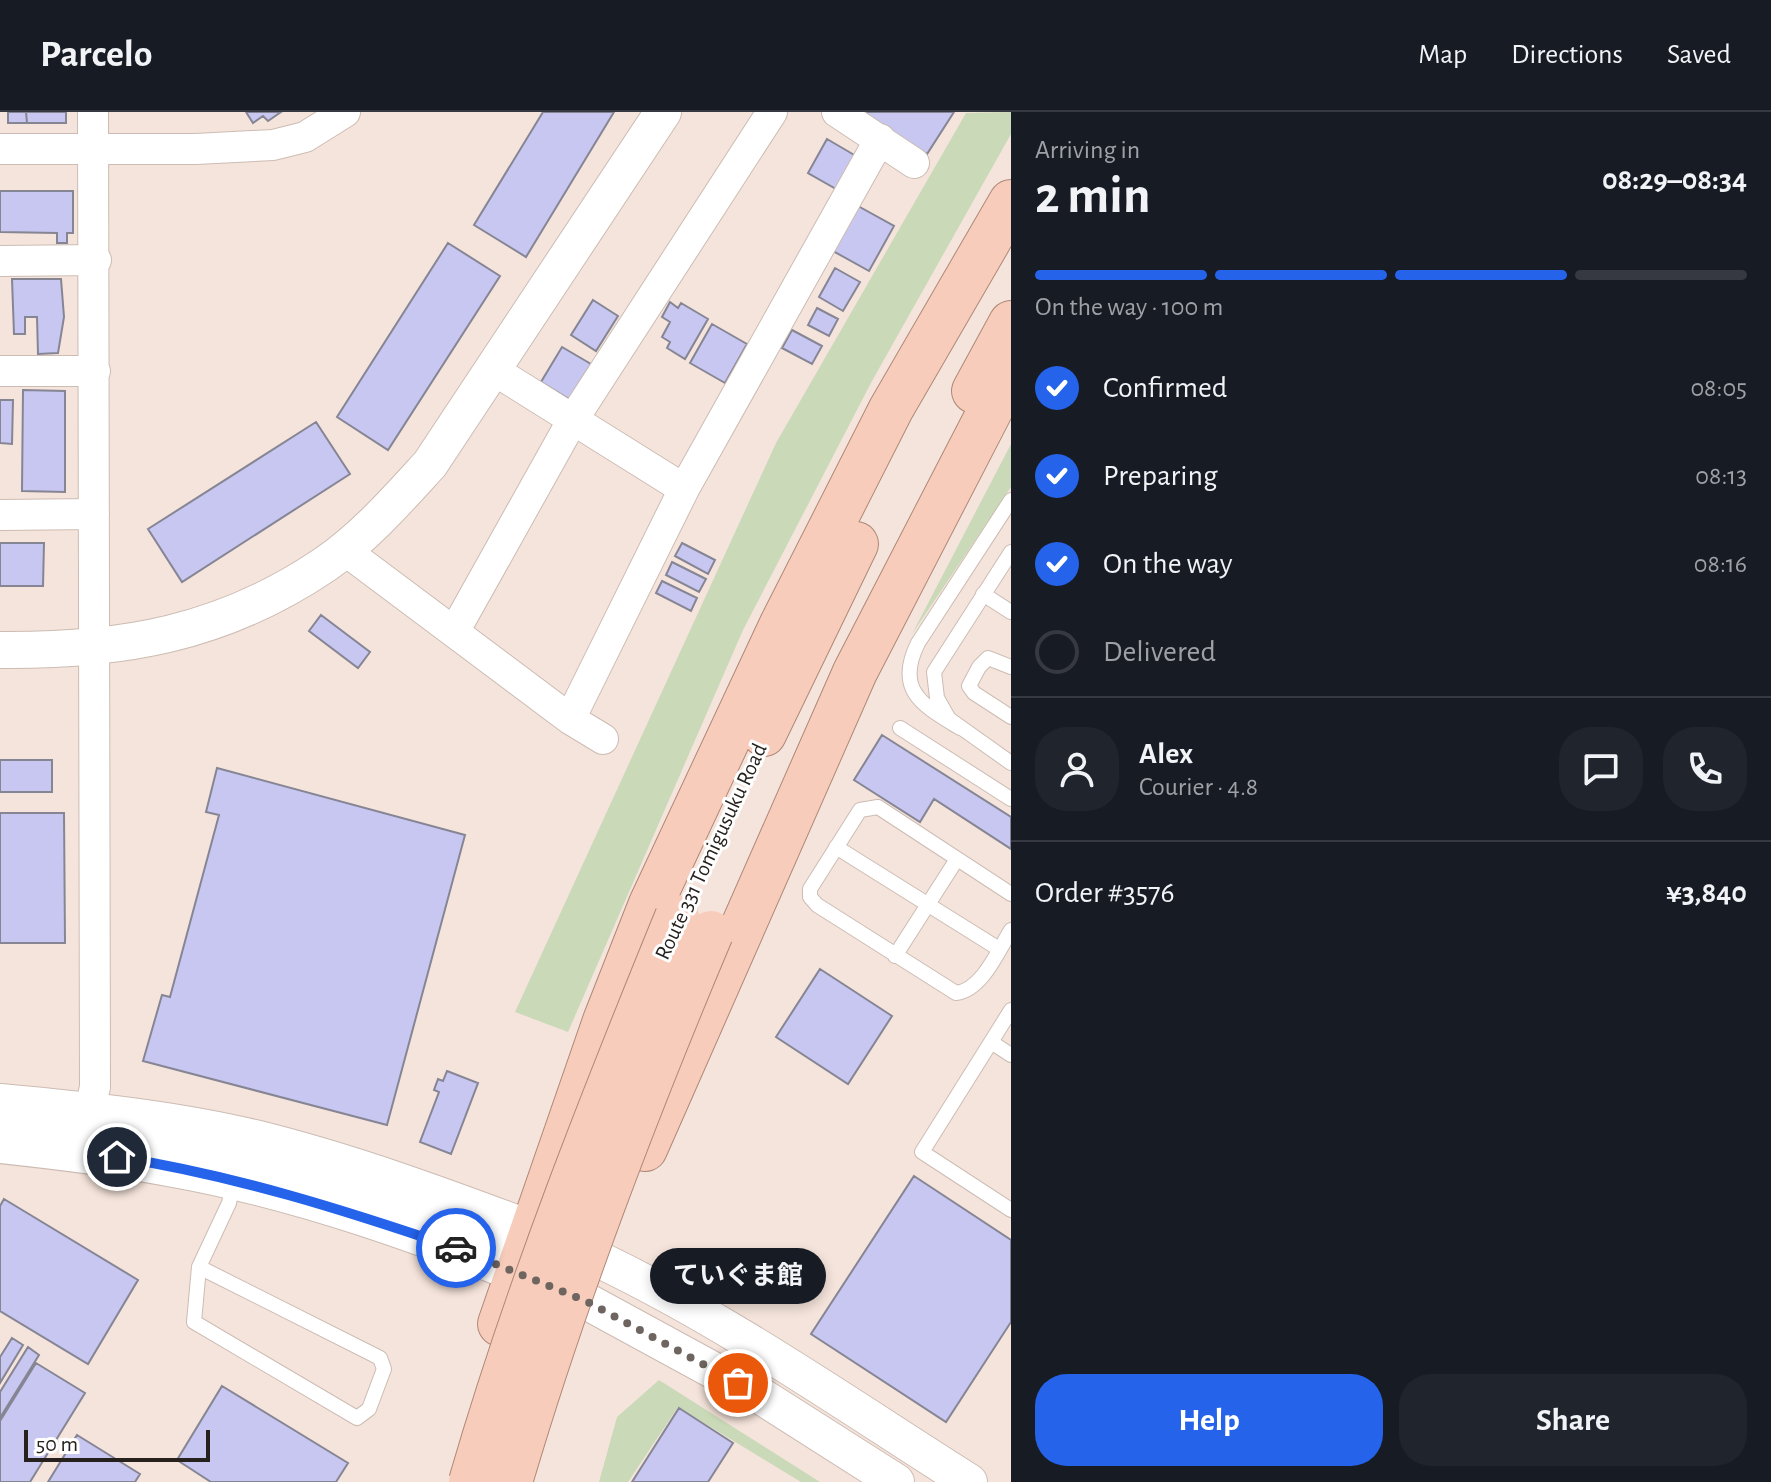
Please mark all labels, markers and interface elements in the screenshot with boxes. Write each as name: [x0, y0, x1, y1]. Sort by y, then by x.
text: Parcelo: [40, 36, 153, 74]
text: Map: [1418, 41, 1467, 69]
text: Directions: [1511, 41, 1623, 69]
text: Saved: [1667, 41, 1731, 69]
text: Arriving in: [1035, 137, 1140, 163]
text: 08:29–08:34: [1602, 165, 1747, 195]
text: 2 min: [1035, 170, 1150, 222]
text: On the way · 100 m: [1035, 294, 1223, 320]
icon: check: [1035, 366, 1079, 410]
text: Confirmed: [1103, 373, 1227, 403]
text: 08:05: [1690, 375, 1747, 401]
icon: check: [1035, 454, 1079, 498]
text: Preparing: [1103, 461, 1218, 491]
text: 08:13: [1695, 463, 1747, 489]
icon: check: [1035, 542, 1079, 586]
text: On the way: [1103, 549, 1232, 579]
text: 08:16: [1694, 551, 1747, 577]
text: Delivered: [1103, 637, 1216, 667]
button: person: [1035, 727, 1119, 811]
button: chat: [1559, 727, 1643, 811]
button: phone: [1663, 727, 1747, 811]
text: Alex: [1139, 739, 1193, 769]
street label: Route 331 Tomigusuku Road: [651, 740, 771, 963]
text: Courier · 4.8: [1139, 774, 1258, 800]
text: Order #3576: [1035, 878, 1175, 908]
text: ¥3,840: [1666, 878, 1747, 908]
pin: [83, 1123, 151, 1191]
icon: home: [95, 1135, 139, 1179]
courier: [416, 1208, 496, 1288]
icon: car: [434, 1226, 478, 1270]
callout: ていぐま館: [650, 1247, 826, 1303]
text: ていぐま館: [673, 1263, 803, 1289]
pin: [704, 1349, 772, 1417]
icon: bag: [716, 1361, 760, 1405]
button: Help: [1035, 1374, 1383, 1466]
button: Share: [1399, 1374, 1747, 1466]
scale bar: [24, 1426, 210, 1462]
text: 50 m: [36, 1433, 78, 1455]

